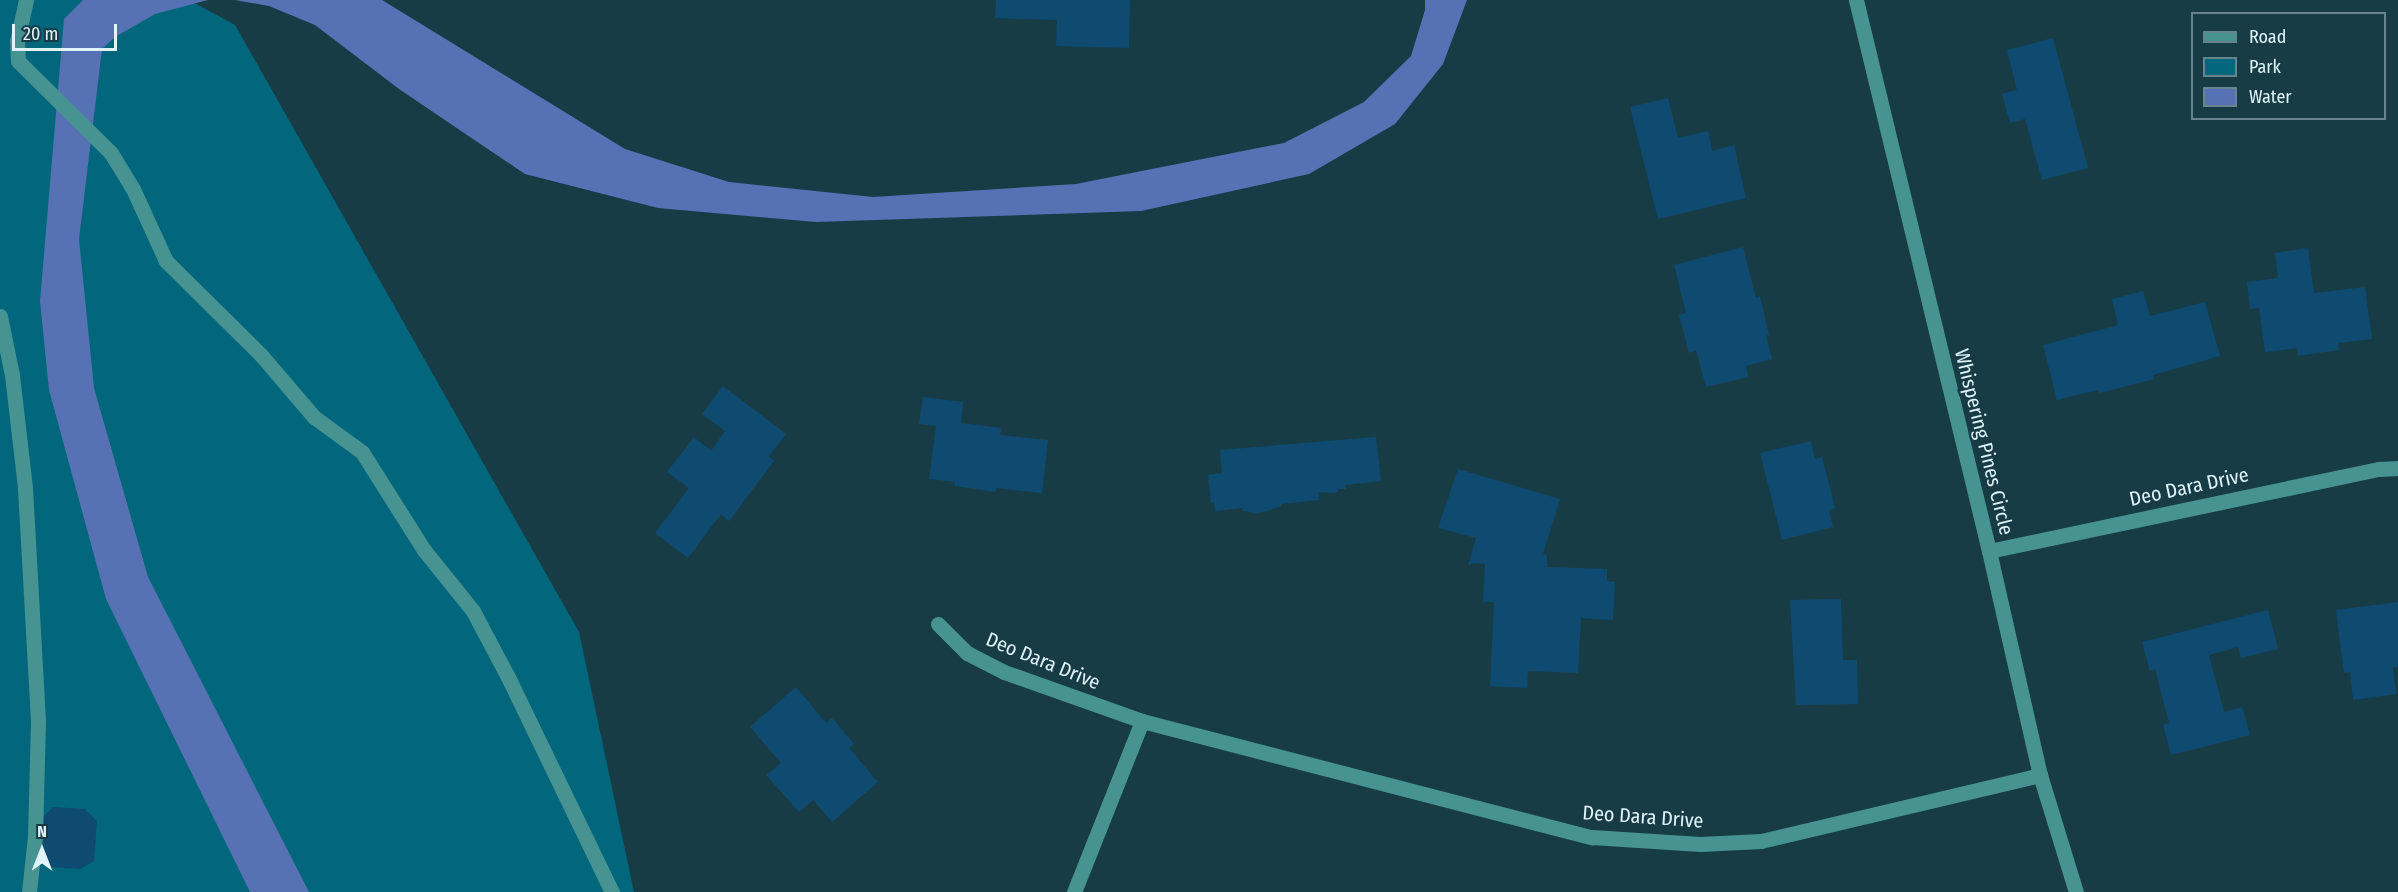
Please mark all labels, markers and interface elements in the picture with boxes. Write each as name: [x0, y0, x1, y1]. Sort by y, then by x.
scale bar: [15, 12, 120, 50]
legend: [2191, 12, 2386, 120]
text: 20 m: [23, 23, 58, 45]
text: Road: [2249, 26, 2286, 48]
text: Park: [2249, 56, 2281, 78]
text: Water: [2249, 86, 2292, 108]
street label: Whispering Pines Circle: [1949, 347, 2019, 537]
street label: Deo Dara Drive: [2127, 463, 2251, 511]
street label: Deo Dara Drive: [982, 627, 1104, 695]
street label: Deo Dara Drive: [1582, 801, 1704, 833]
north arrow: [12, 820, 72, 880]
text: N: [37, 822, 47, 841]

